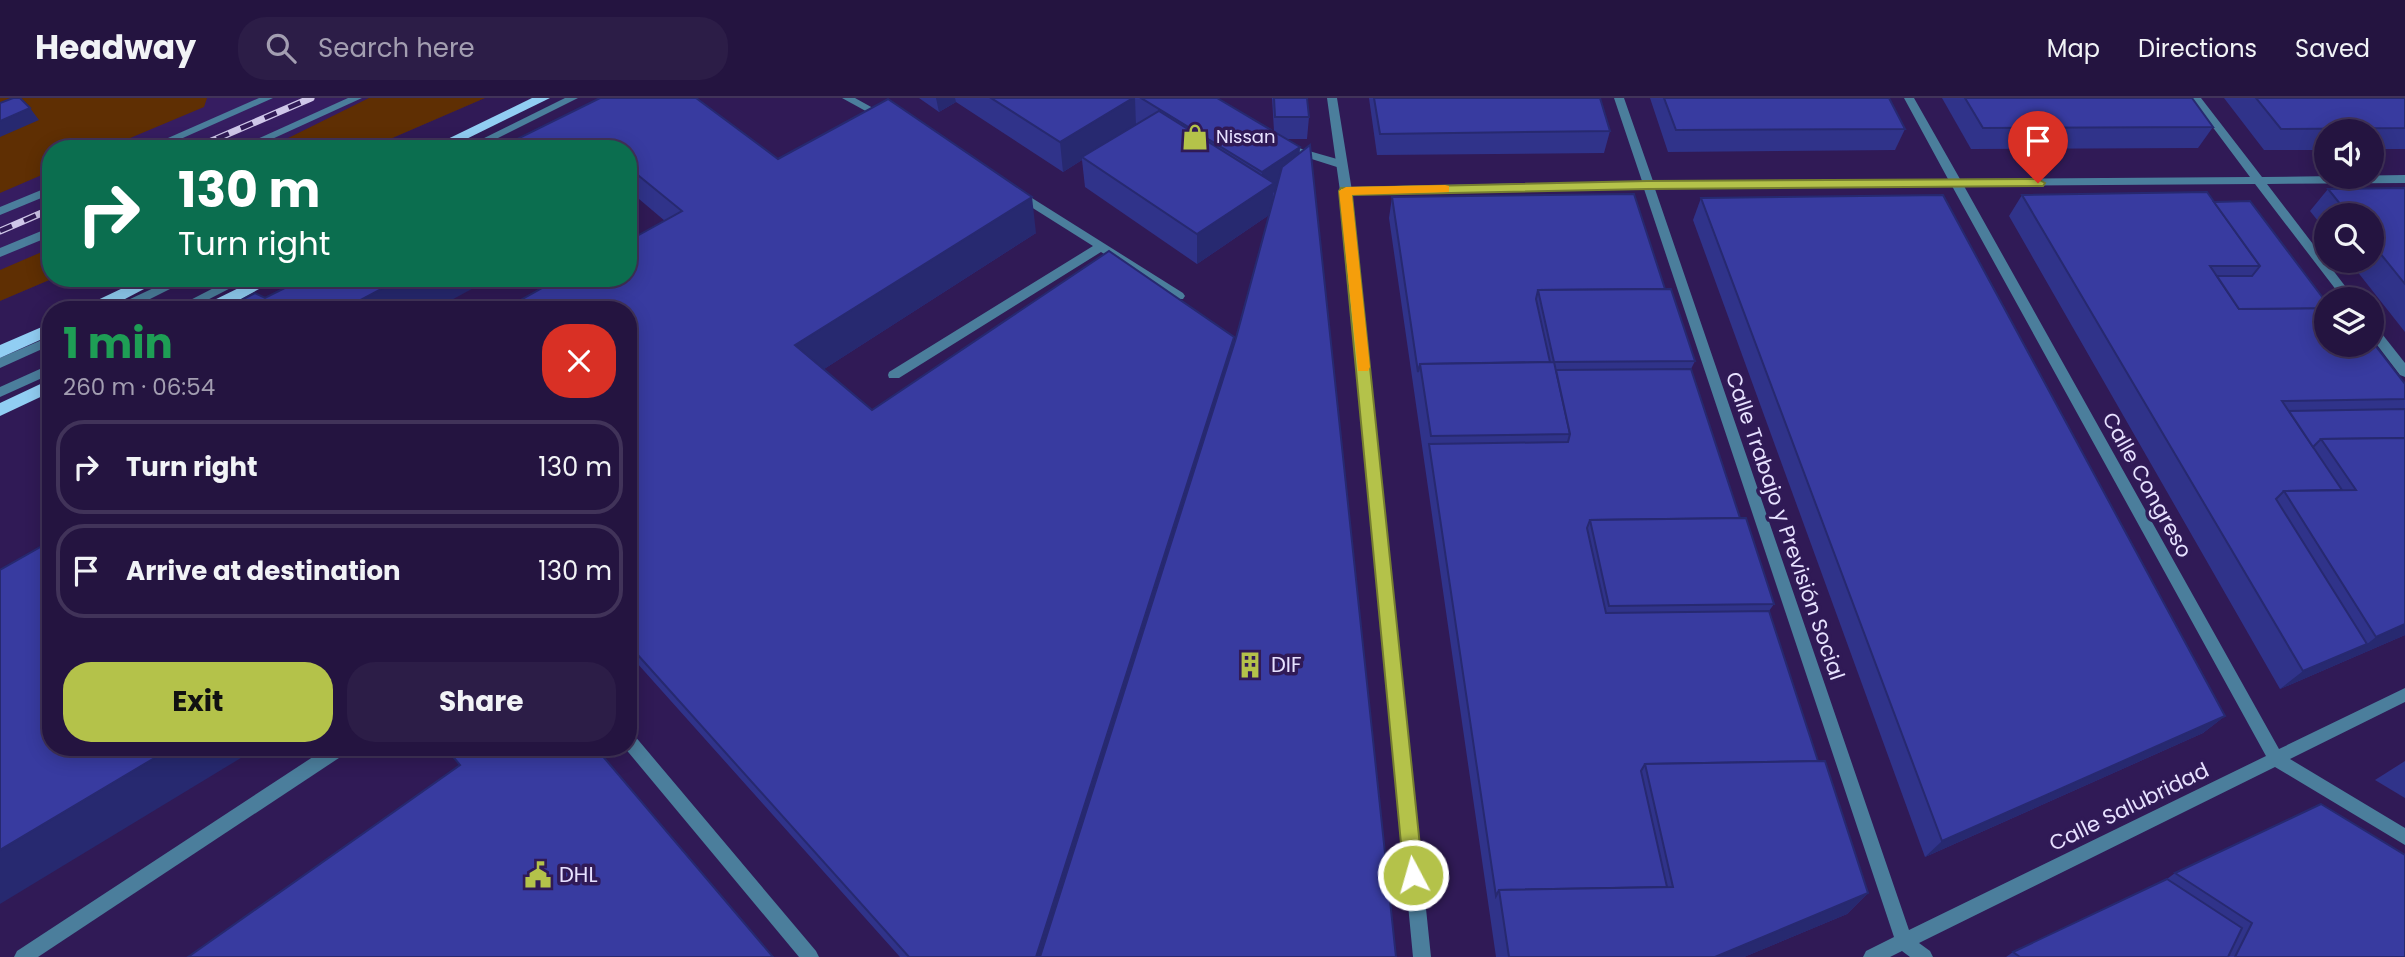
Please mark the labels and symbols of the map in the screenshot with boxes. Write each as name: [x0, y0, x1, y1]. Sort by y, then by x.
pin: [2008, 111, 2068, 183]
shop icon: Nissan: [1180, 122, 1210, 152]
place label: Nissan: [1216, 124, 1276, 149]
street label: Calle Trabajo y Previsión Social: [1719, 368, 1852, 684]
street label: Calle Congreso: [2096, 407, 2199, 563]
building icon: DIF: [1235, 650, 1265, 680]
place label: DIF: [1271, 650, 1302, 679]
street label: Calle Salubridad: [2044, 755, 2213, 858]
position arrow: [1376, 838, 1450, 912]
public building icon: DHL: [523, 860, 553, 890]
place label: DHL: [559, 860, 597, 889]

